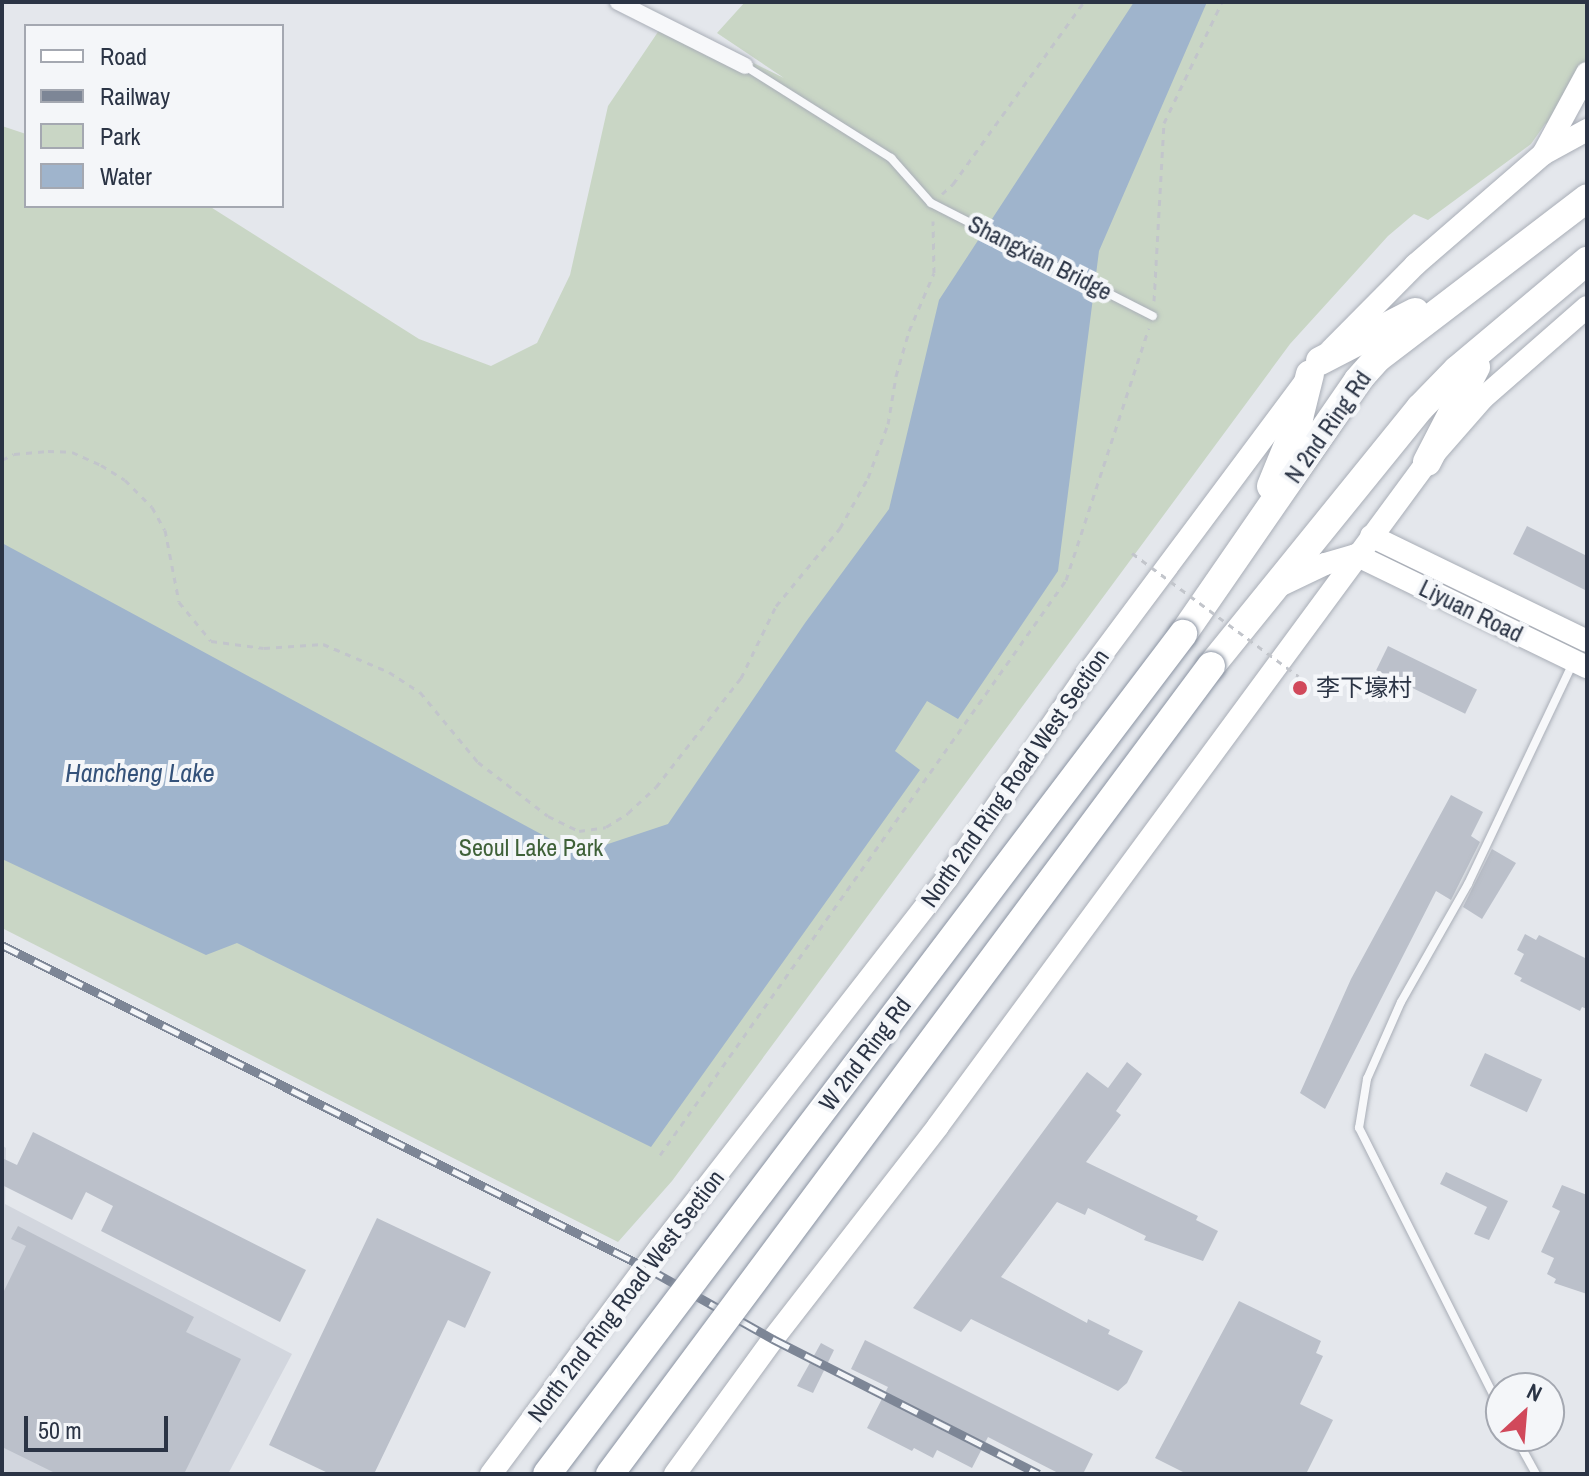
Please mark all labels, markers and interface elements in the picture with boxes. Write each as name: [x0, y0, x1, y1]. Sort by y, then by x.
legend: [24, 24, 284, 208]
text: Road: [100, 40, 147, 72]
text: Railway: [100, 80, 170, 112]
text: Park: [100, 120, 140, 152]
text: Water: [100, 160, 152, 192]
street label: Shangxian Bridge: [963, 209, 1117, 307]
street label: N 2nd Ring Rd: [1279, 365, 1377, 489]
street label: Liyuan Road: [1415, 574, 1527, 648]
street label: North 2nd Ring Road West Section: [915, 644, 1115, 912]
place label: 李下壕村: [1316, 674, 1412, 702]
marker: 李下壕村: [1291, 679, 1309, 697]
water label: Hancheng Lake: [65, 757, 215, 789]
park label: Seoul Lake Park: [459, 834, 603, 862]
street label: W 2nd Ring Rd: [813, 992, 917, 1116]
street label: North 2nd Ring Road West Section: [522, 1164, 730, 1428]
north arrow: [1485, 1372, 1565, 1452]
text: N: [1522, 1376, 1547, 1409]
scale bar: [28, 1400, 172, 1450]
text: 50 m: [38, 1414, 82, 1446]

